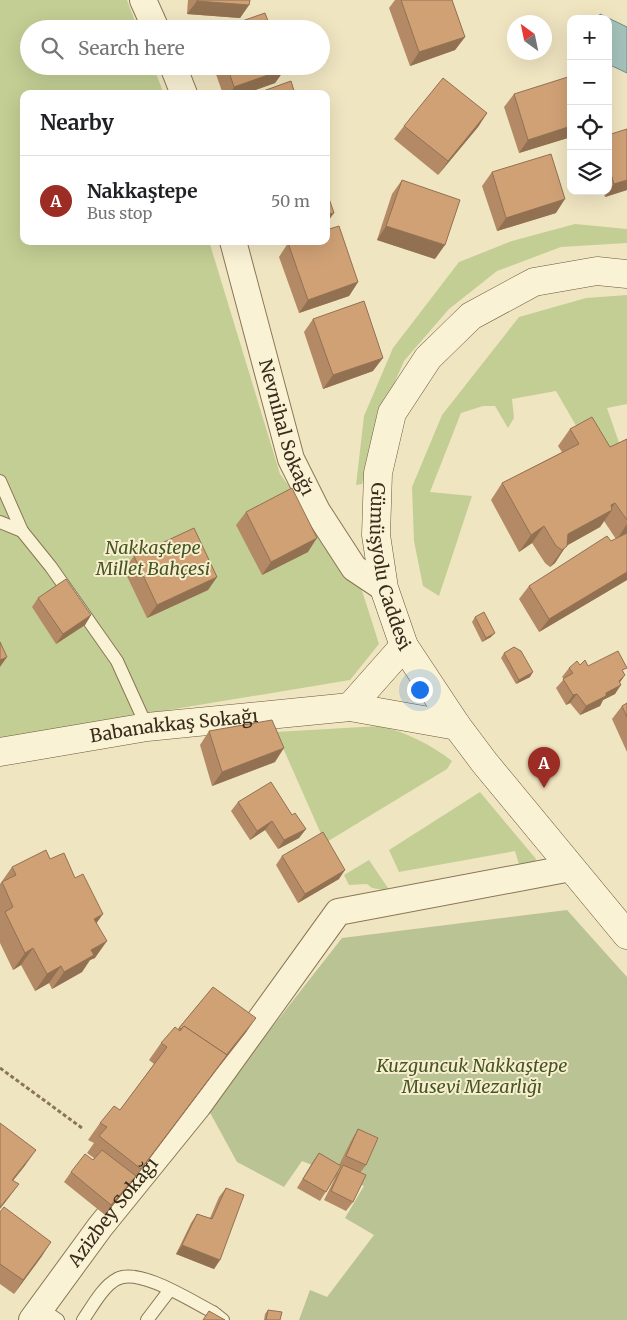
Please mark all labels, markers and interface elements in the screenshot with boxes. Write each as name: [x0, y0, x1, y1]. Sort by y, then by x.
north arrow: [507, 15, 552, 60]
map controls: [567, 15, 612, 195]
button: +: [567, 15, 612, 60]
search box: [20, 20, 330, 75]
icon: search: [38, 34, 66, 62]
text: Search here: [78, 36, 185, 60]
button: −: [567, 60, 612, 105]
button: locate: [567, 105, 612, 150]
text: Nearby: [40, 109, 114, 136]
button: layers: [567, 150, 612, 195]
text: Nakkaştepe: [87, 179, 198, 203]
text: A: [50, 191, 62, 211]
text: 50 m: [271, 191, 310, 211]
text: Bus stop: [87, 203, 152, 223]
street label: Nevnihal Sokağı: [254, 357, 319, 499]
street label: Gümüşyolu Caddesi: [365, 482, 416, 655]
park label: Nakkaştepe Millet Bahçesi: [95, 536, 210, 580]
your location: [407, 677, 433, 703]
street label: Babanakkaş Sokağı: [88, 704, 259, 748]
pin: A: [528, 747, 560, 788]
park label: Kuzguncuk Nakkaştepe Musevi Mezarlığı: [376, 1054, 568, 1098]
street label: Azizbey Sokağı: [62, 1152, 163, 1272]

